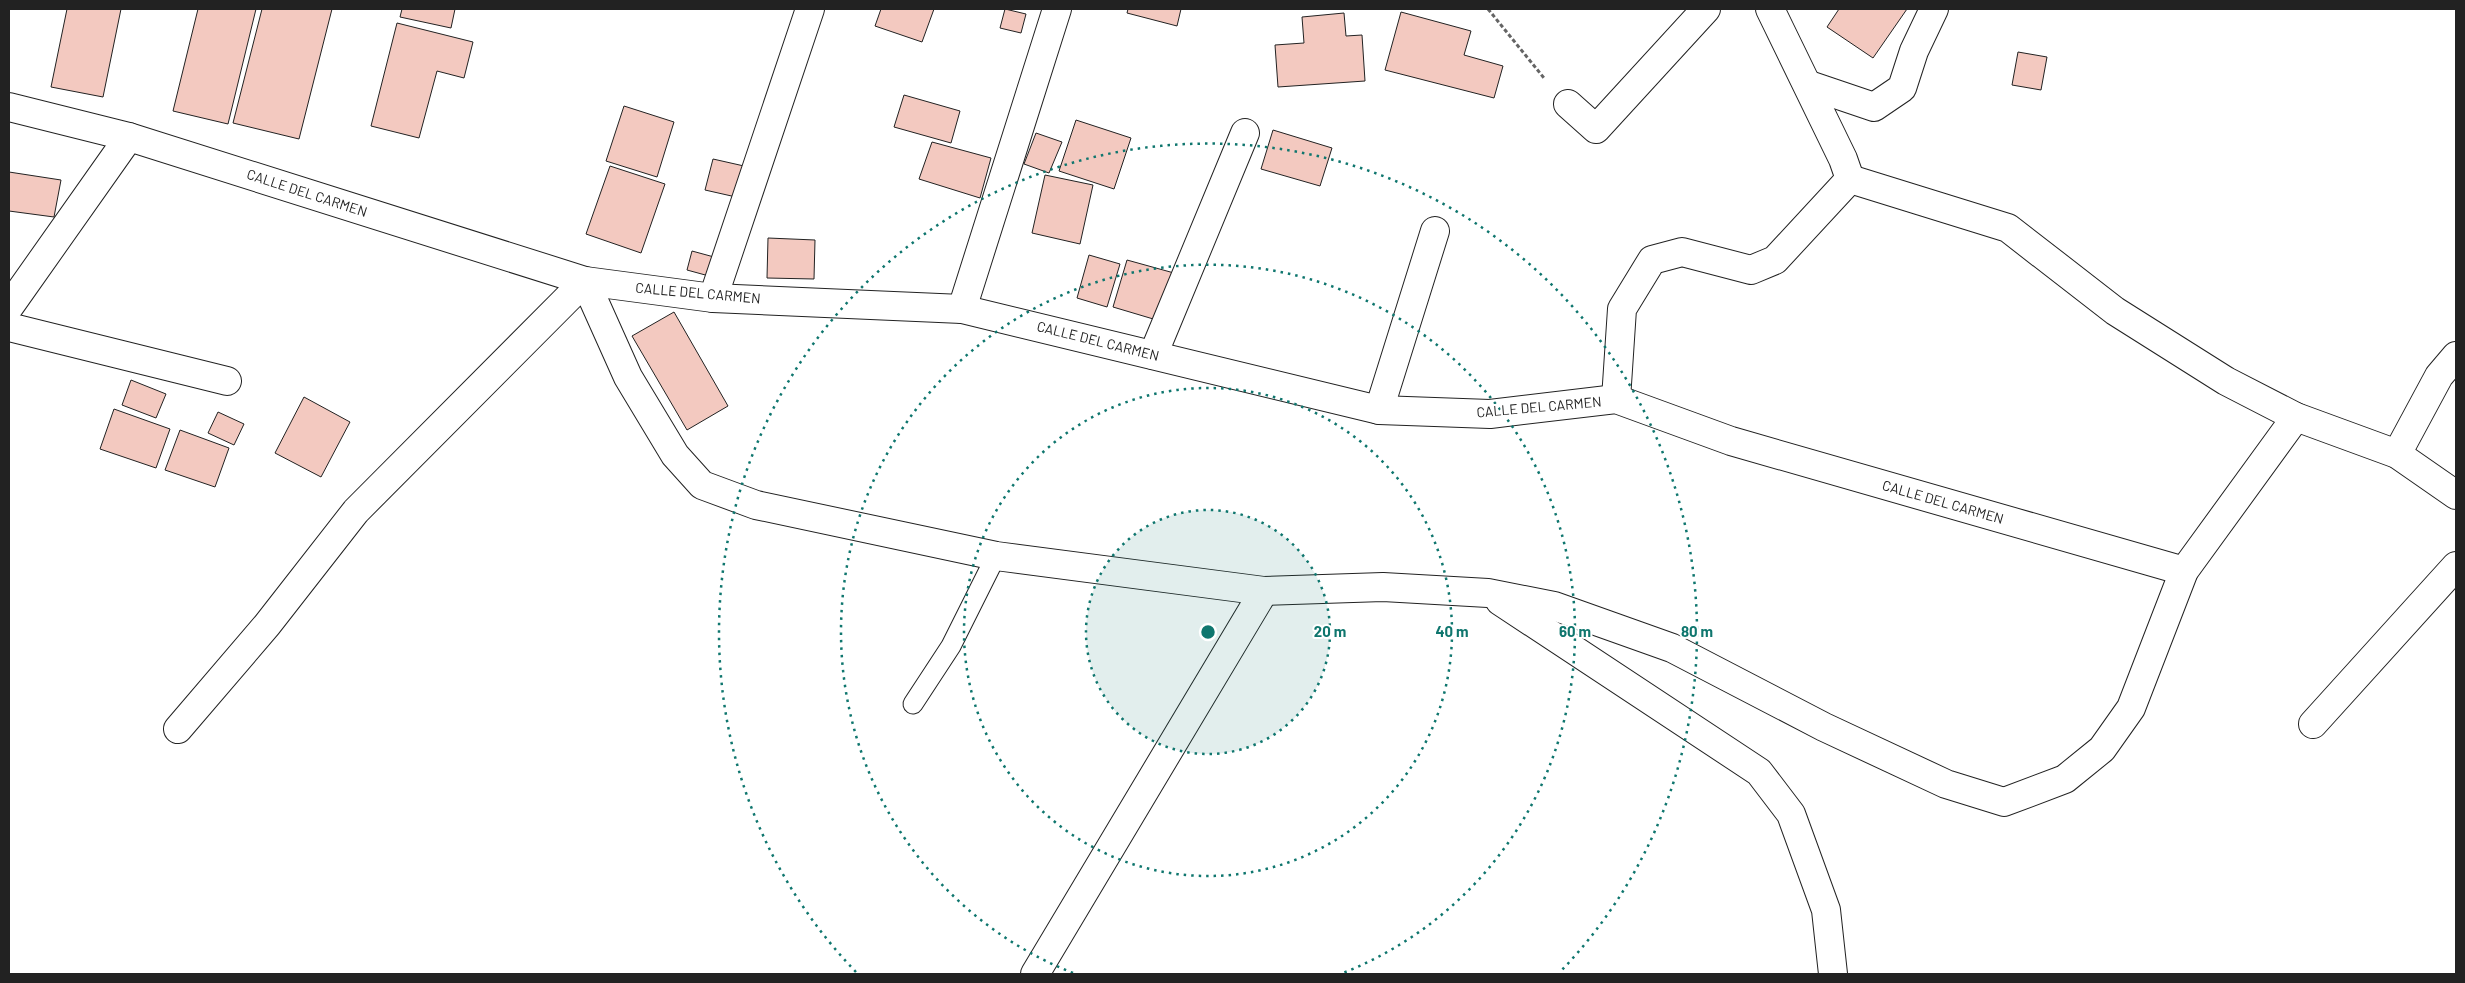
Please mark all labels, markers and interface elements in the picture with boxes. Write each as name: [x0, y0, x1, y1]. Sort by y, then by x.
street label: CALLE DEL CARMEN: [245, 165, 369, 220]
street label: CALLE DEL CARMEN: [635, 279, 761, 306]
street label: CALLE DEL CARMEN: [1035, 317, 1161, 364]
street label: CALLE DEL CARMEN: [1476, 393, 1602, 420]
street label: CALLE DEL CARMEN: [1880, 476, 2006, 527]
text: 20 m: [1314, 622, 1346, 640]
text: 40 m: [1435, 622, 1469, 640]
text: 60 m: [1559, 622, 1591, 640]
text: 80 m: [1681, 622, 1713, 640]
centre of rings: [1199, 623, 1217, 641]

